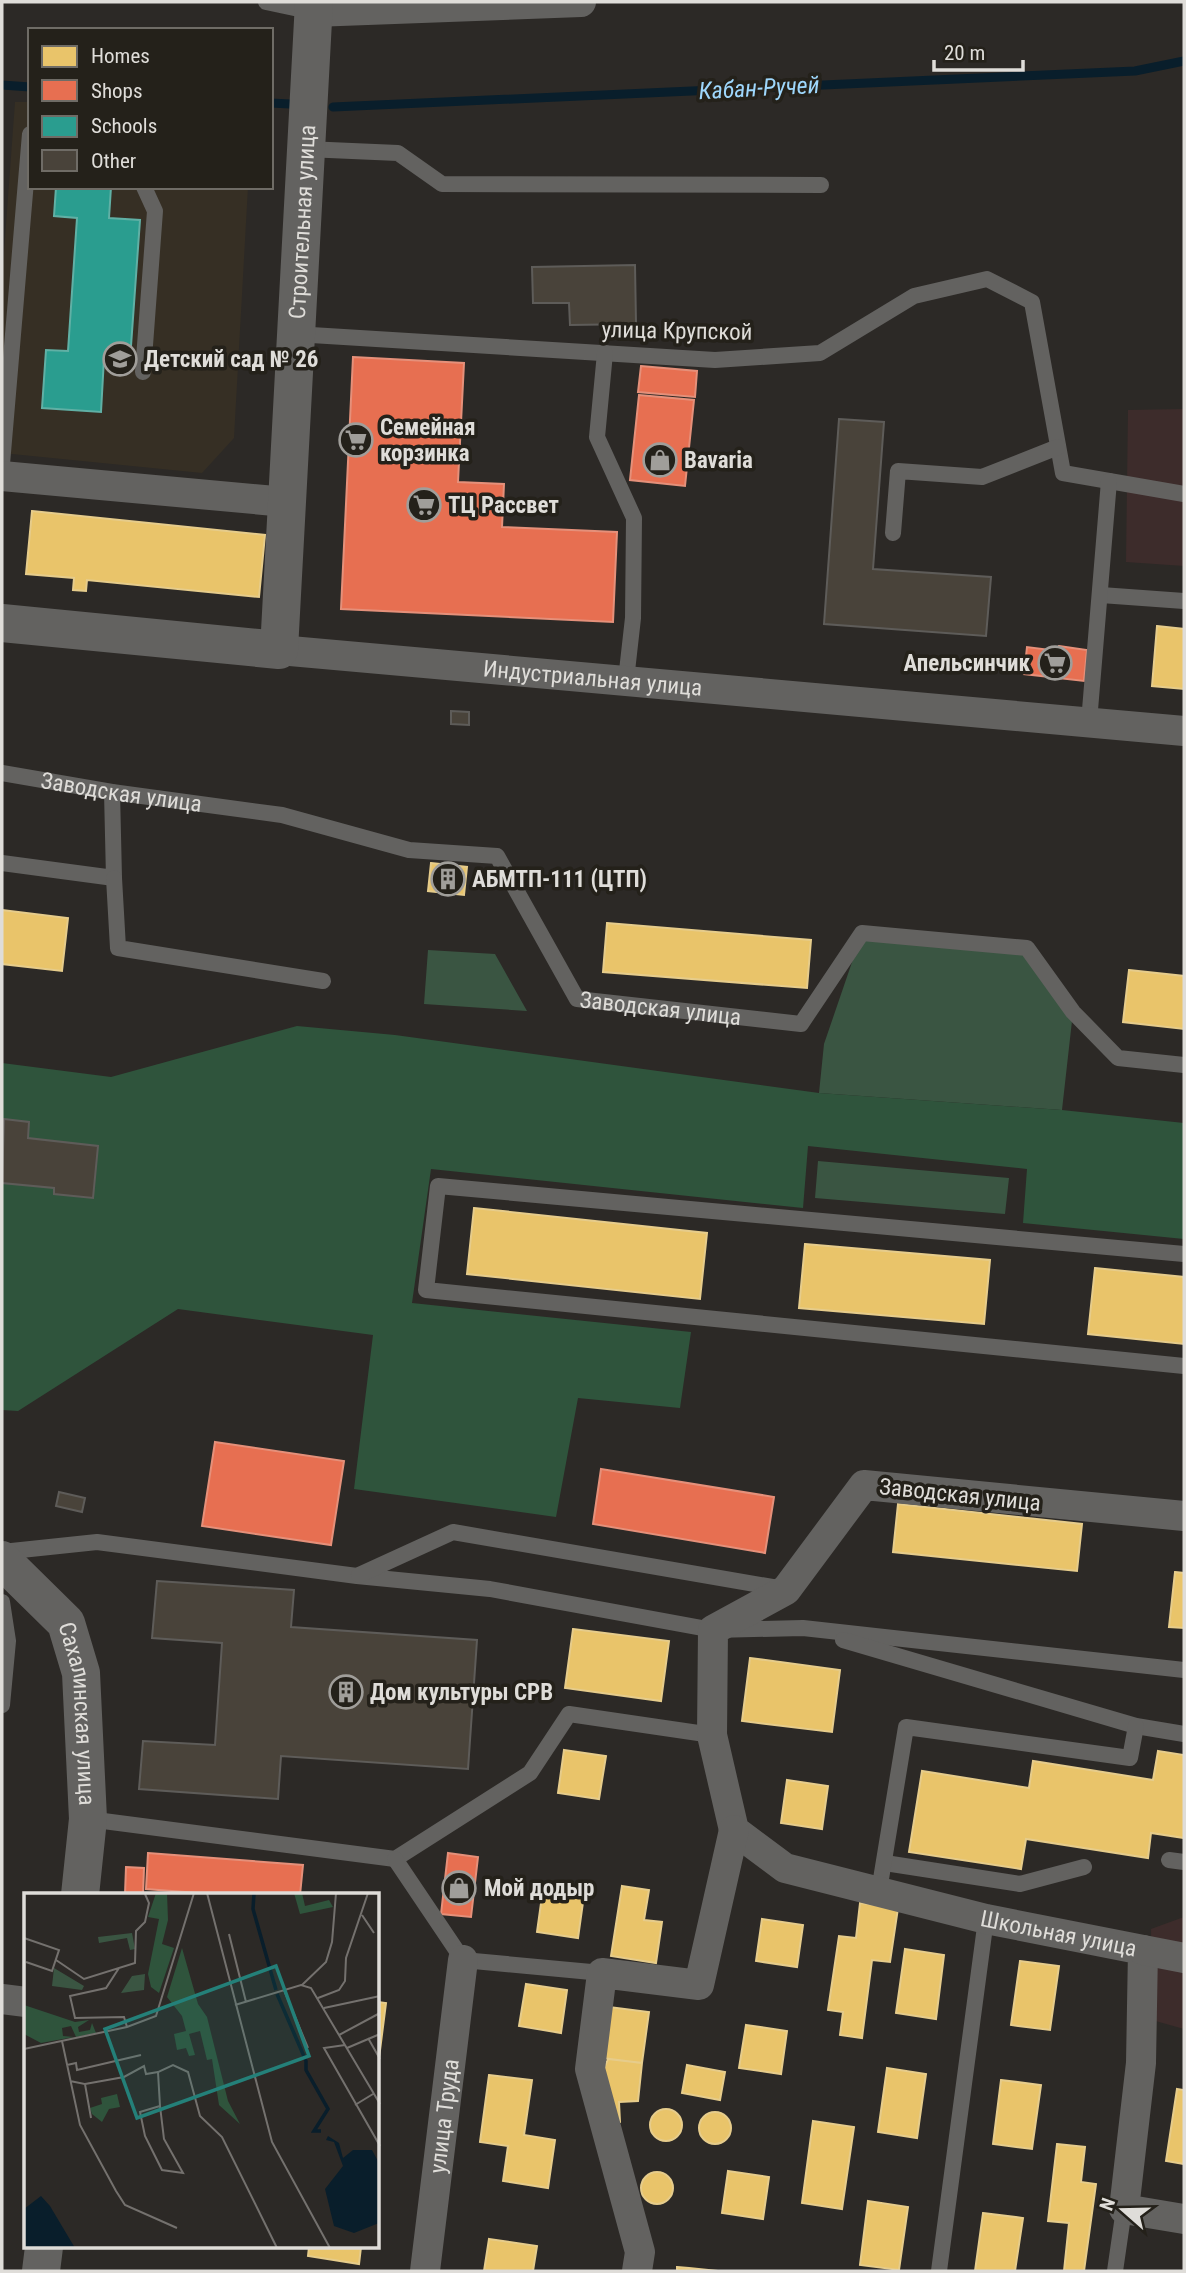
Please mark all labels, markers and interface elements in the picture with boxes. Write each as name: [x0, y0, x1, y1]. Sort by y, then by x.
legend: [28, 28, 273, 189]
scale bar: [934, 28, 1023, 72]
text: 20 m: [944, 41, 985, 65]
text: Homes: [91, 44, 150, 68]
water label: Кабан-Ручей: [698, 71, 820, 105]
text: Shops: [91, 79, 143, 103]
text: Schools: [91, 114, 157, 138]
street label: Строительная улица: [283, 124, 321, 320]
text: Other: [91, 149, 136, 173]
street label: улица Крупской: [601, 316, 753, 346]
school or university icon: Детский сад № 26: [101, 340, 139, 378]
place label: Детский сад № 26: [144, 346, 318, 373]
place label: Семейная корзинка: [380, 414, 476, 467]
supermarket icon: Семейная корзинка: [337, 421, 375, 459]
shop icon: Bavaria: [641, 441, 679, 479]
place label: Bavaria: [684, 447, 753, 474]
supermarket icon: ТЦ Рассвет: [405, 486, 443, 524]
place label: ТЦ Рассвет: [448, 492, 559, 519]
supermarket icon: Апельсинчик: [1036, 644, 1074, 682]
place label: Апельсинчик: [904, 650, 1030, 677]
street label: Индустриальная улица: [482, 655, 703, 701]
street label: Заводская улица: [39, 766, 204, 818]
building icon: АБМТП-111 (ЦТП): [429, 860, 467, 898]
place label: АБМТП-111 (ЦТП): [472, 866, 647, 893]
street label: Заводская улица: [578, 986, 743, 1031]
street label: Заводская улица: [878, 1473, 1042, 1517]
street label: Сахалинская улица: [53, 1619, 101, 1806]
building icon: Дом культуры СРВ: [327, 1673, 365, 1711]
place label: Дом культуры СРВ: [370, 1679, 553, 1706]
shop icon: Мой додыр: [440, 1869, 478, 1907]
place label: Мой додыр: [484, 1875, 595, 1902]
inset map: [24, 1893, 380, 2248]
street label: Школьная улица: [978, 1905, 1139, 1962]
street label: улица Труда: [424, 2058, 464, 2175]
north arrow: [1088, 2175, 1158, 2245]
text: N: [1095, 2195, 1120, 2214]

